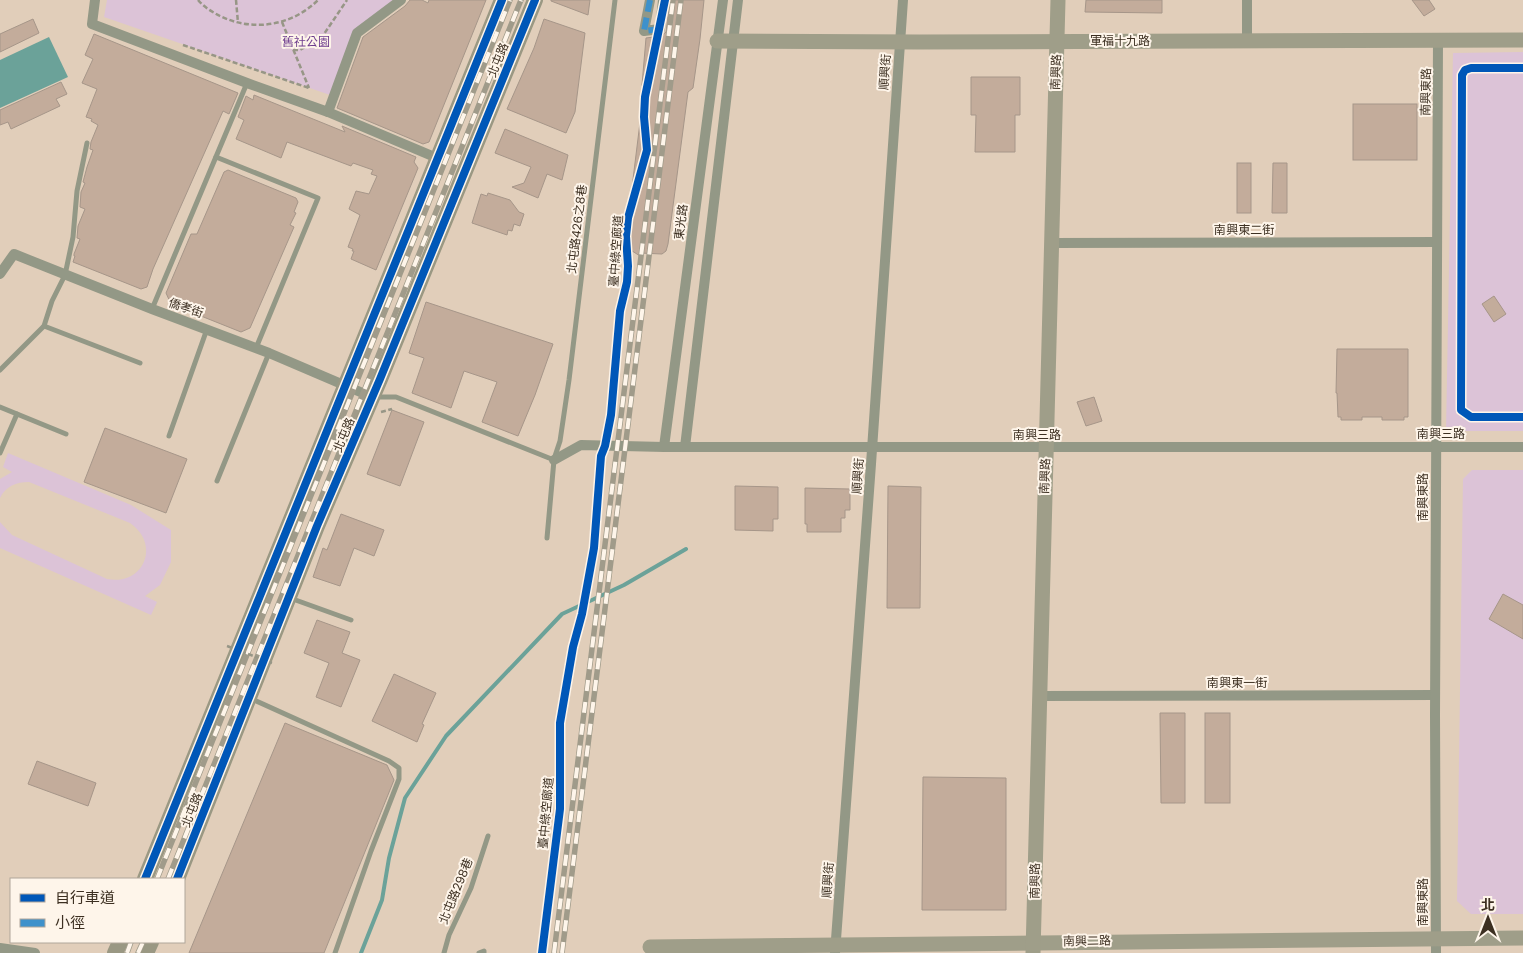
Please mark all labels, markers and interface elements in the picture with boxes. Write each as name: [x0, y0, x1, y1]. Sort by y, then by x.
street label: 軍福十九路: [1090, 32, 1150, 49]
park label: 舊社公園: [282, 33, 330, 50]
street label: 北屯路: [483, 40, 512, 80]
street label: 順興街: [875, 53, 894, 91]
street label: 南興路: [1046, 54, 1065, 90]
street label: 南興東路: [1417, 68, 1434, 116]
street label: 北屯路426之8巷: [563, 183, 590, 274]
street label: 東光路: [670, 203, 691, 241]
street label: 臺中綠空廊道: [605, 214, 626, 287]
street label: 南興東二街: [1214, 221, 1274, 238]
street label: 僑孝街: [166, 294, 206, 321]
street label: 北屯路: [329, 415, 358, 455]
street label: 南興三路: [1417, 425, 1465, 442]
street label: 南興三路: [1013, 426, 1061, 443]
street label: 順興街: [848, 457, 867, 495]
street label: 南興路: [1035, 458, 1054, 494]
street label: 南興東路: [1414, 473, 1431, 521]
street label: 南興東一街: [1207, 674, 1267, 691]
street label: 臺中綠空廊道: [534, 776, 557, 850]
street label: 北屯路: [177, 790, 206, 830]
street label: 北屯路298巷: [435, 855, 477, 926]
street label: 順興街: [818, 861, 837, 899]
street label: 南興路: [1026, 863, 1043, 899]
legend: [10, 878, 185, 943]
street label: 南興東路: [1414, 878, 1431, 926]
text: 自行車道: [55, 887, 115, 908]
north arrow: [1463, 893, 1513, 943]
text: 北: [1481, 895, 1495, 915]
text: 小徑: [55, 912, 85, 933]
street label: 南興二路: [1063, 932, 1111, 949]

